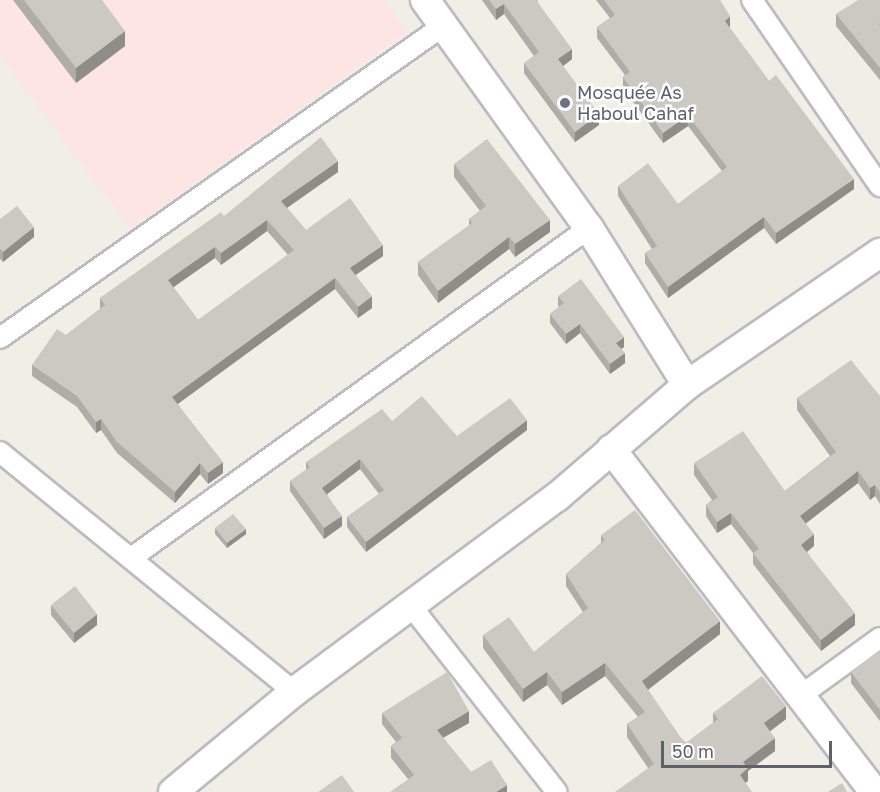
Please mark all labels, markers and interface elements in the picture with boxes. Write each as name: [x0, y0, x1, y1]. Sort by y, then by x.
place label: Mosquée As Haboul Cahaf: [577, 82, 694, 124]
marker: Mosquée As Haboul Cahaf: [558, 96, 572, 110]
scale bar: [664, 729, 835, 767]
text: 50 m: [672, 740, 714, 762]

